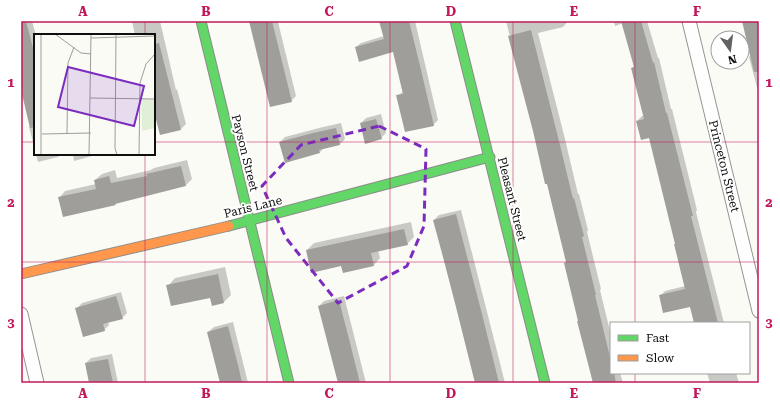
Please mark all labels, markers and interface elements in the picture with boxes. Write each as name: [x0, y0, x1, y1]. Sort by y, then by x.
text: A: [78, 4, 88, 19]
text: B: [201, 4, 211, 19]
text: C: [324, 4, 334, 19]
text: D: [446, 4, 456, 19]
text: E: [570, 4, 578, 19]
text: F: [693, 4, 701, 19]
north arrow: [710, 30, 750, 70]
inset map: [34, 34, 155, 155]
text: N: [726, 52, 738, 67]
text: 1: [7, 75, 15, 90]
text: 1: [765, 75, 773, 90]
street label: Payson Street: [229, 113, 261, 193]
street label: Princeton Street: [706, 118, 742, 214]
street label: Pleasant Street: [495, 155, 529, 243]
street label: Paris Lane: [222, 193, 284, 221]
text: 2: [7, 195, 15, 210]
text: 2: [765, 195, 773, 210]
text: 3: [7, 315, 15, 330]
text: 3: [765, 315, 773, 330]
legend: [610, 322, 750, 374]
text: Fast: [646, 331, 670, 345]
text: Slow: [646, 351, 674, 365]
text: A: [78, 386, 88, 401]
text: B: [201, 386, 211, 401]
text: C: [324, 386, 334, 401]
text: D: [446, 386, 456, 401]
text: E: [570, 386, 578, 401]
text: F: [693, 386, 701, 401]

